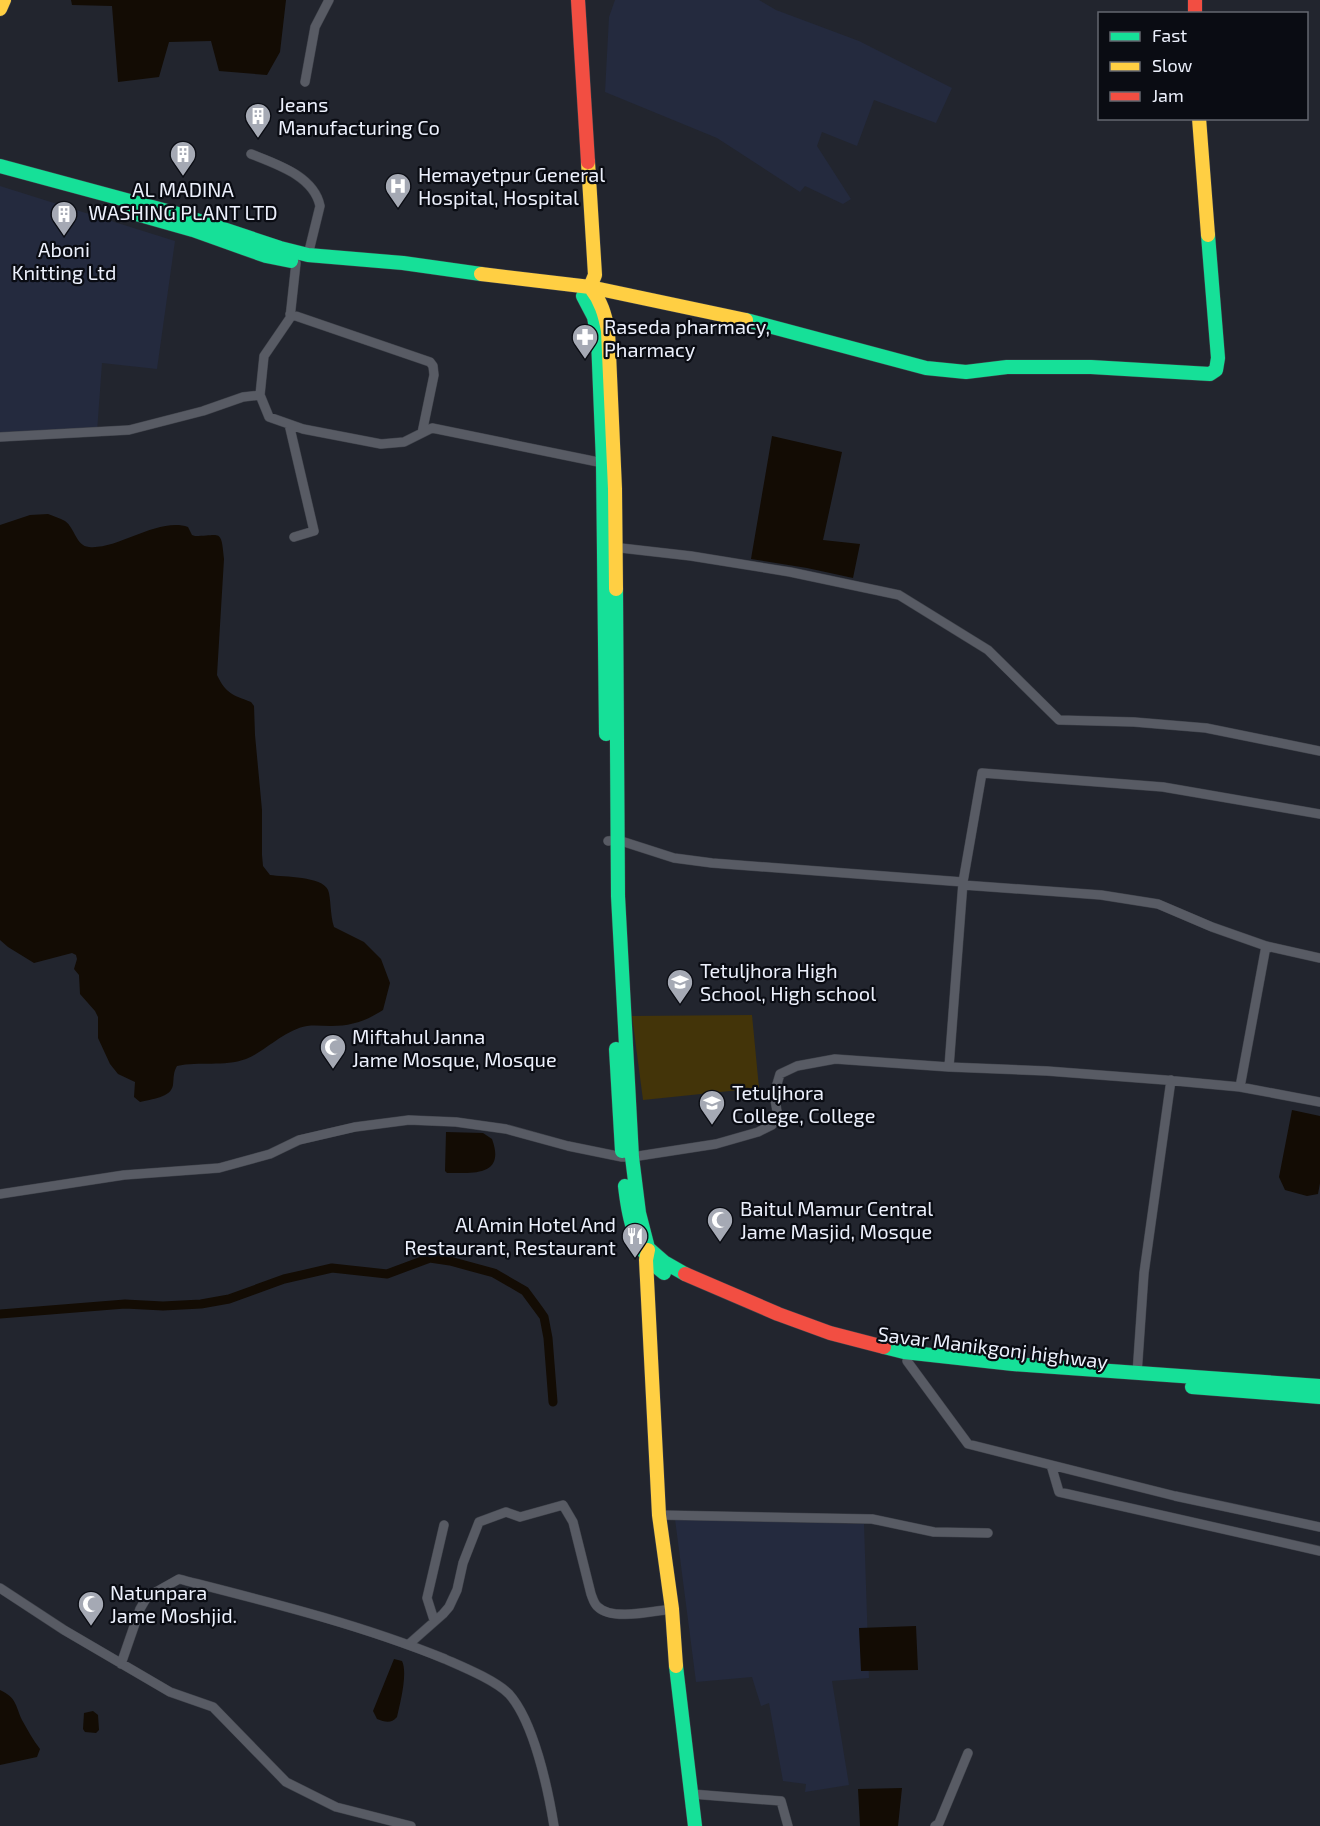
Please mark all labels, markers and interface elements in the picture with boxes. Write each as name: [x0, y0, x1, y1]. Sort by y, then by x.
legend: [1098, 12, 1308, 120]
text: Fast: [1152, 24, 1187, 46]
text: Slow: [1152, 54, 1193, 76]
text: Jam: [1152, 84, 1184, 106]
place label: Jeans Manufacturing Co: [278, 92, 440, 139]
building icon: Jeans Manufacturing Co: [243, 101, 273, 139]
building icon: AL MADINA WASHING PLANT LTD: [168, 139, 198, 177]
place label: Hemayetpur General Hospital, Hospital: [418, 162, 605, 209]
hospital icon: Hemayetpur General Hospital, Hospital: [383, 171, 413, 209]
place label: AL MADINA WASHING PLANT LTD: [88, 177, 278, 224]
building icon: Aboni Knitting Ltd: [49, 199, 79, 237]
place label: Aboni Knitting Ltd: [12, 237, 116, 284]
place label: Raseda pharmacy, Pharmacy: [604, 314, 770, 361]
pharmacy icon: Raseda pharmacy, Pharmacy: [570, 322, 600, 360]
place label: Tetuljhora High School, High school: [700, 958, 876, 1005]
school or university icon: Tetuljhora High School, High school: [665, 967, 695, 1005]
place label: Miftahul Janna Jame Mosque, Mosque: [352, 1024, 557, 1071]
mosque icon: Miftahul Janna Jame Mosque, Mosque: [318, 1032, 348, 1070]
place label: Tetuljhora College, College: [732, 1080, 875, 1127]
school or university icon: Tetuljhora College, College: [697, 1088, 727, 1126]
place label: Baitul Mamur Central Jame Masjid, Mosque: [740, 1196, 933, 1243]
mosque icon: Baitul Mamur Central Jame Masjid, Mosque: [705, 1205, 735, 1243]
place label: Al Amin Hotel And Restaurant, Restaurant: [404, 1212, 616, 1259]
restaurant icon: Al Amin Hotel And Restaurant, Restaurant: [620, 1221, 650, 1259]
street label: Savar Manikgonj highway: [876, 1321, 1110, 1373]
place label: Natunpara Jame Moshjid.: [110, 1580, 237, 1627]
mosque icon: Natunpara Jame Moshjid.: [76, 1589, 106, 1627]

